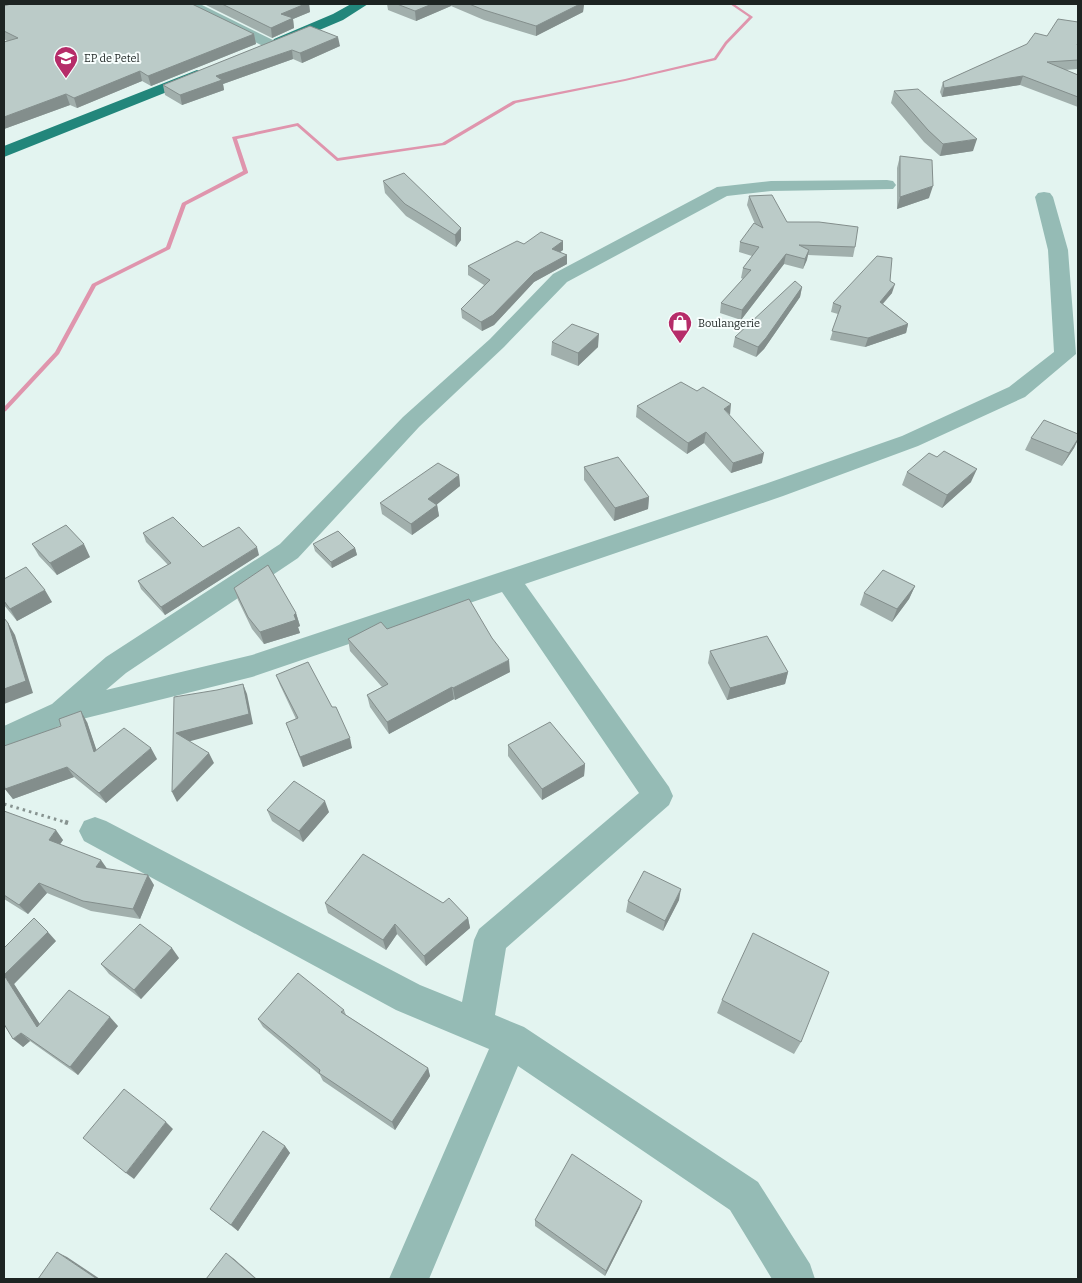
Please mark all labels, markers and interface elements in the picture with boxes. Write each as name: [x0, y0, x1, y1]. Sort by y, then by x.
school or university icon: EP de Petel: [53, 45, 79, 79]
place label: EP de Petel: [84, 52, 140, 65]
shop icon: Boulangerie: [667, 310, 693, 344]
place label: Boulangerie: [698, 317, 760, 330]

